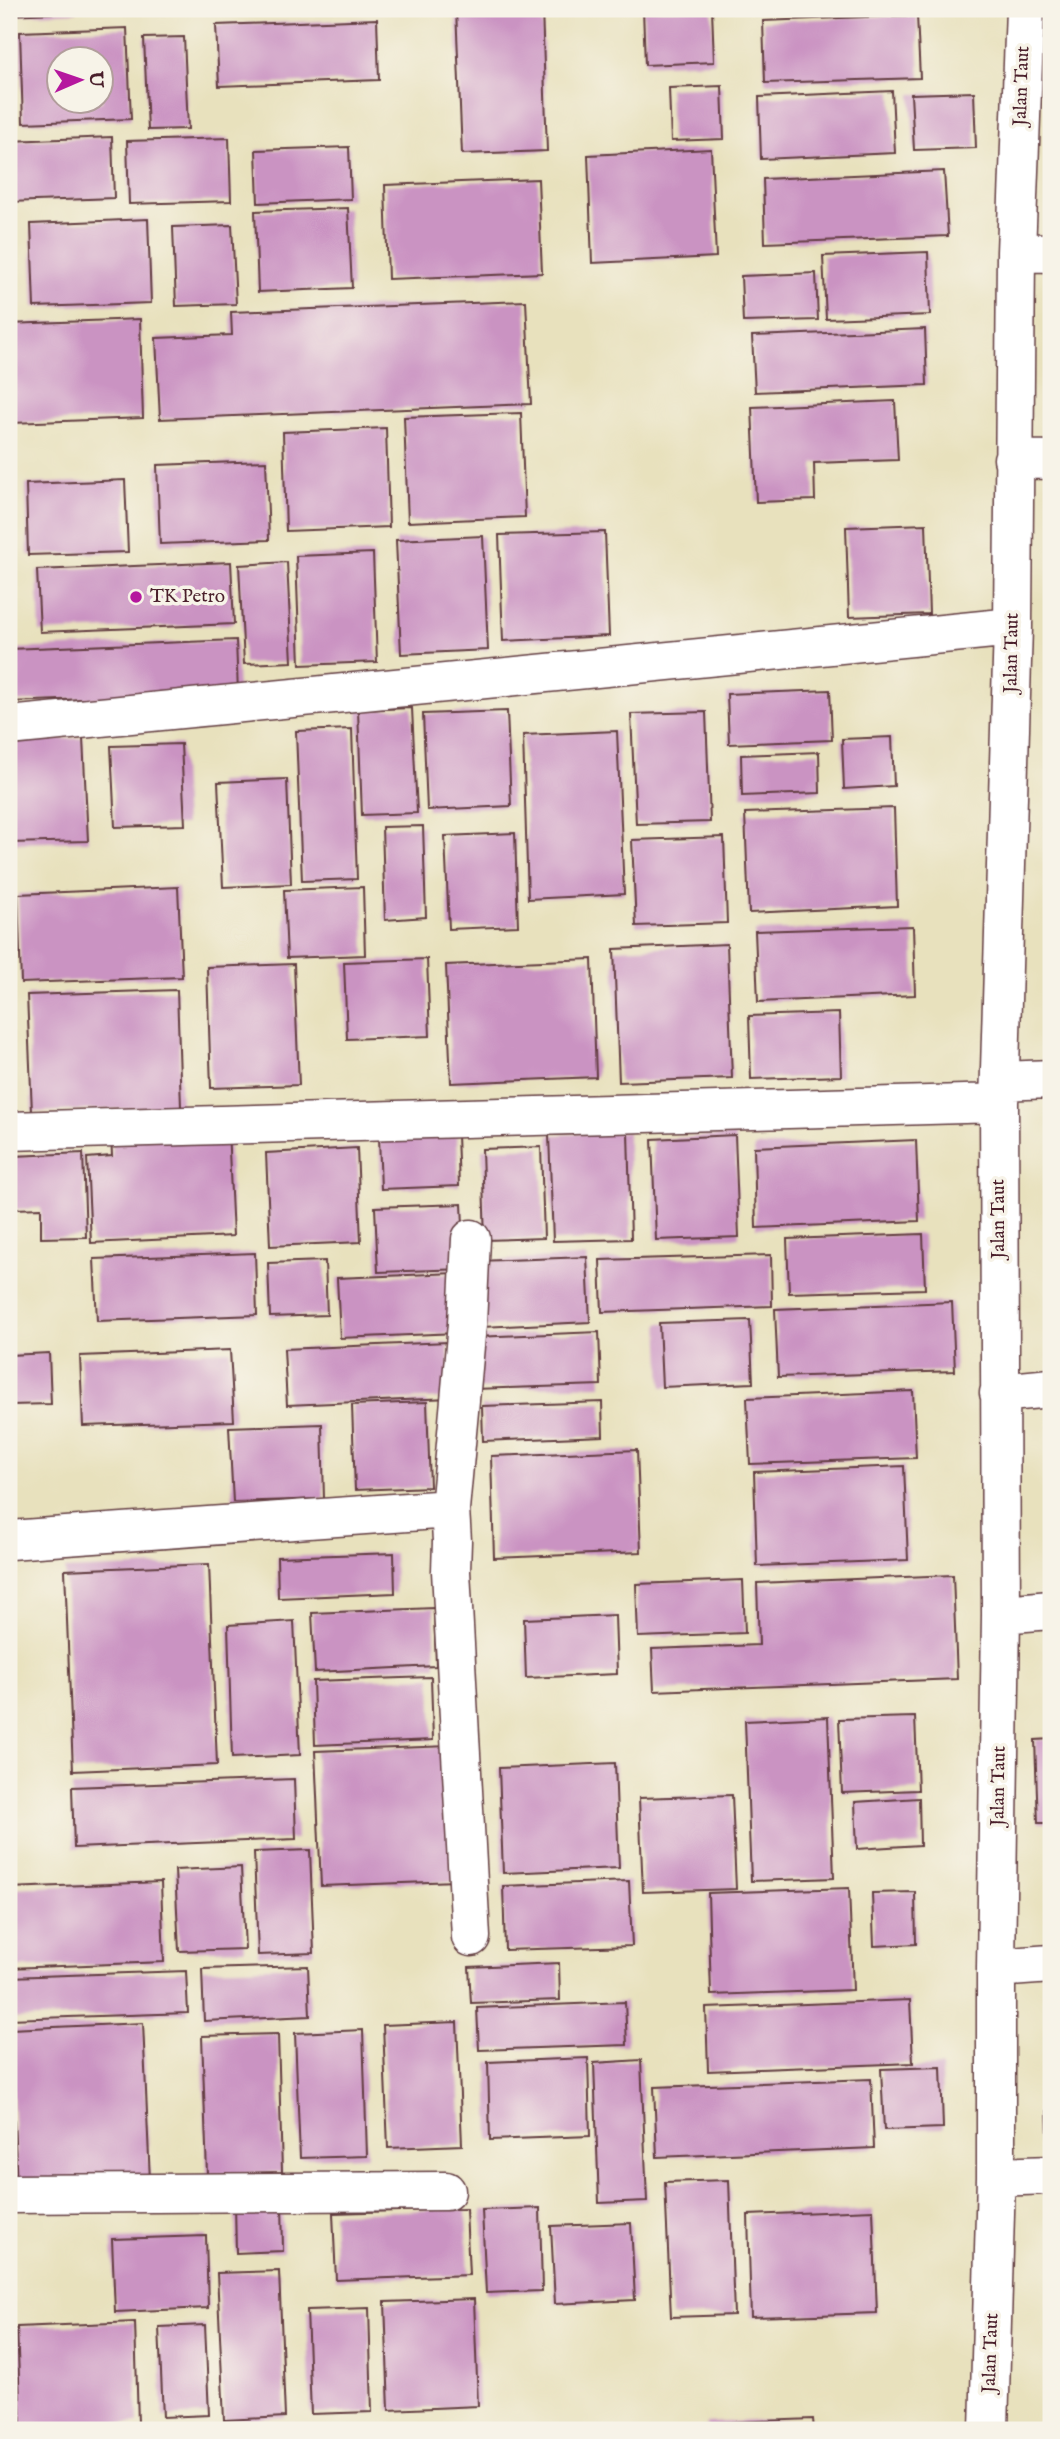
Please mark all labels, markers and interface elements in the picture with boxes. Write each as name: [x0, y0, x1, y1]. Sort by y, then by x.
street label: Jalan Taut: [1009, 45, 1035, 128]
north arrow: [46, 46, 116, 116]
text: U: [83, 70, 107, 89]
place label: TK Petro: [150, 585, 225, 609]
marker: TK Petro: [128, 589, 144, 605]
street label: Jalan Taut: [999, 612, 1025, 695]
street label: Jalan Taut: [987, 1178, 1011, 1261]
street label: Jalan Taut: [986, 1745, 1012, 1828]
street label: Jalan Taut: [978, 2312, 1004, 2395]

